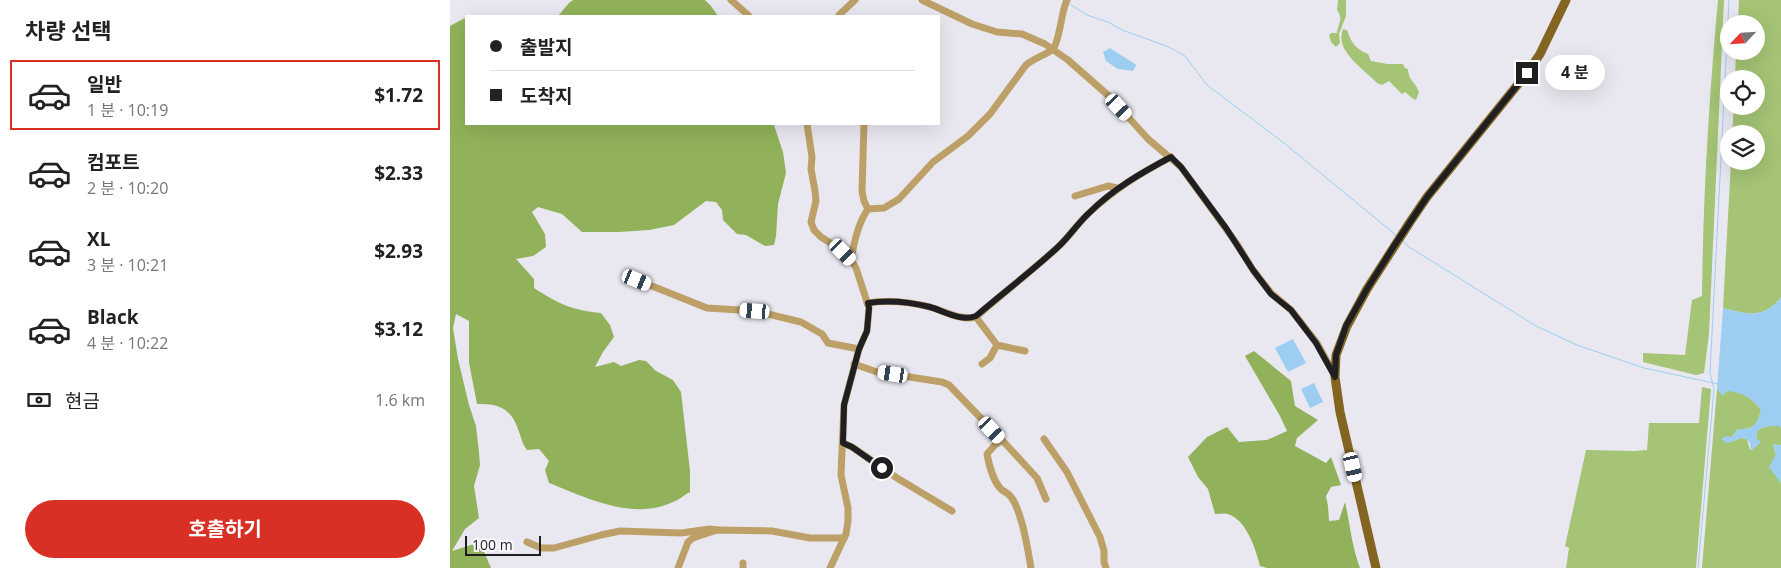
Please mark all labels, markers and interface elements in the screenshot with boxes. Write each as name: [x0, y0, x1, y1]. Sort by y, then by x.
text: 차량 선택: [25, 15, 112, 45]
north arrow: [1720, 15, 1765, 60]
map controls: [1720, 15, 1765, 170]
text: 출발지: [520, 34, 572, 60]
callout: 4 분: [1544, 56, 1604, 90]
text: 4 분: [1561, 61, 1589, 83]
route end: [1516, 62, 1538, 84]
button: locate: [1720, 70, 1765, 115]
text: 일반: [87, 71, 122, 97]
icon: car: [27, 73, 72, 118]
text: $1.72: [374, 82, 423, 108]
text: 도착지: [520, 83, 572, 109]
car: [1103, 91, 1134, 123]
text: 1 분 · 10:19: [87, 99, 168, 121]
button: layers: [1720, 125, 1765, 170]
text: 컴포트: [87, 149, 139, 175]
icon: car: [27, 151, 72, 196]
text: $2.33: [374, 160, 423, 186]
text: 2 분 · 10:20: [87, 177, 168, 199]
text: XL: [87, 226, 110, 252]
icon: car: [27, 229, 72, 274]
car: [827, 236, 858, 268]
text: $2.93: [374, 238, 423, 264]
text: 3 분 · 10:21: [87, 254, 168, 276]
car: [620, 267, 653, 293]
car: [739, 302, 770, 320]
text: Black: [87, 304, 139, 330]
icon: car: [27, 307, 72, 352]
text: $3.12: [374, 316, 423, 342]
text: 4 분 · 10:22: [87, 332, 168, 354]
car: [877, 364, 908, 384]
icon: cash: [25, 386, 53, 414]
text: 현금: [65, 388, 100, 414]
text: 1.6 km: [375, 389, 425, 411]
car: [976, 414, 1007, 446]
car: [1342, 451, 1363, 483]
route start: [871, 457, 893, 479]
button: 호출하기: [25, 500, 425, 558]
scale bar: [465, 533, 541, 556]
text: 100 m: [472, 535, 513, 554]

